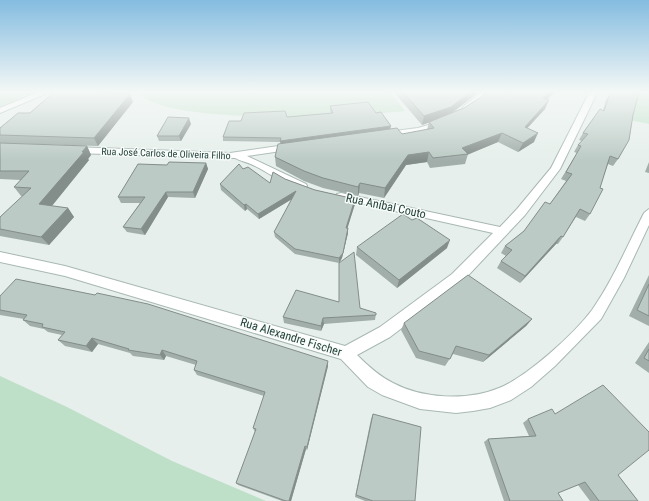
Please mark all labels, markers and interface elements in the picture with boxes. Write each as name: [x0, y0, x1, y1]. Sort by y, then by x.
street label: Rua José Carlos de Oliveira Filho: [101, 146, 231, 161]
street label: Rua Aníbal Couto: [345, 191, 427, 221]
street label: Rua Alexandre Fischer: [239, 315, 344, 359]

